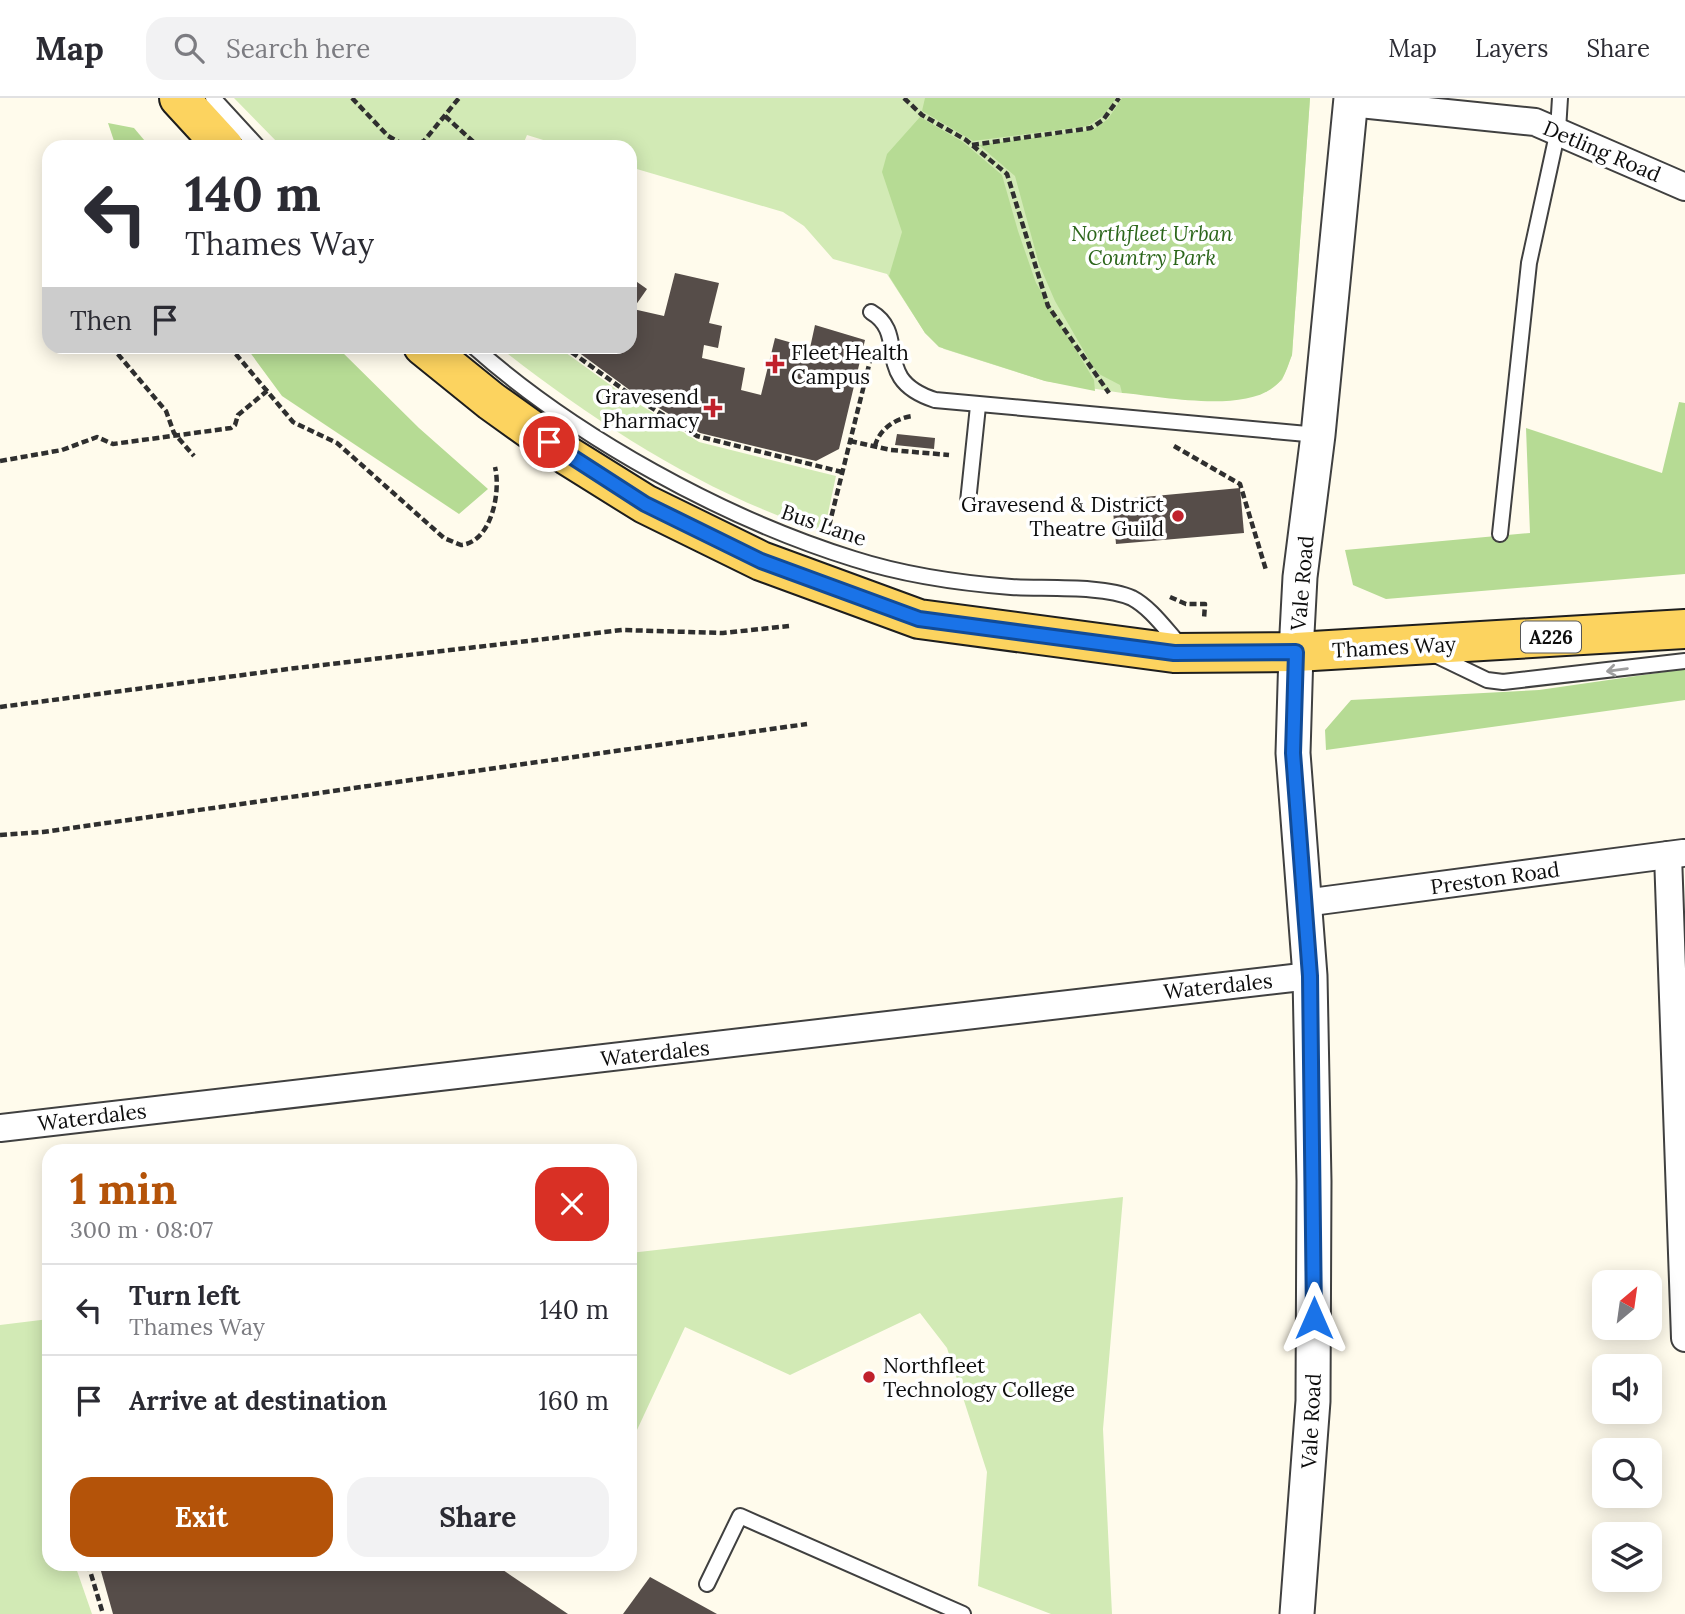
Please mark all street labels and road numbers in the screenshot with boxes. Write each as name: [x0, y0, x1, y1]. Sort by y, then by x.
street label: Detling Road: [1539, 114, 1665, 188]
street label: Bus Lane: [778, 498, 870, 552]
street label: Vale Road: [1284, 534, 1320, 633]
road number: A226: [1521, 622, 1581, 652]
street label: Thames Way: [1331, 630, 1457, 664]
street label: Preston Road: [1429, 856, 1561, 900]
street label: Waterdales: [1162, 967, 1274, 1005]
street label: Waterdales: [599, 1034, 711, 1072]
street label: Waterdales: [36, 1097, 148, 1137]
street label: Vale Road: [1295, 1373, 1327, 1470]

